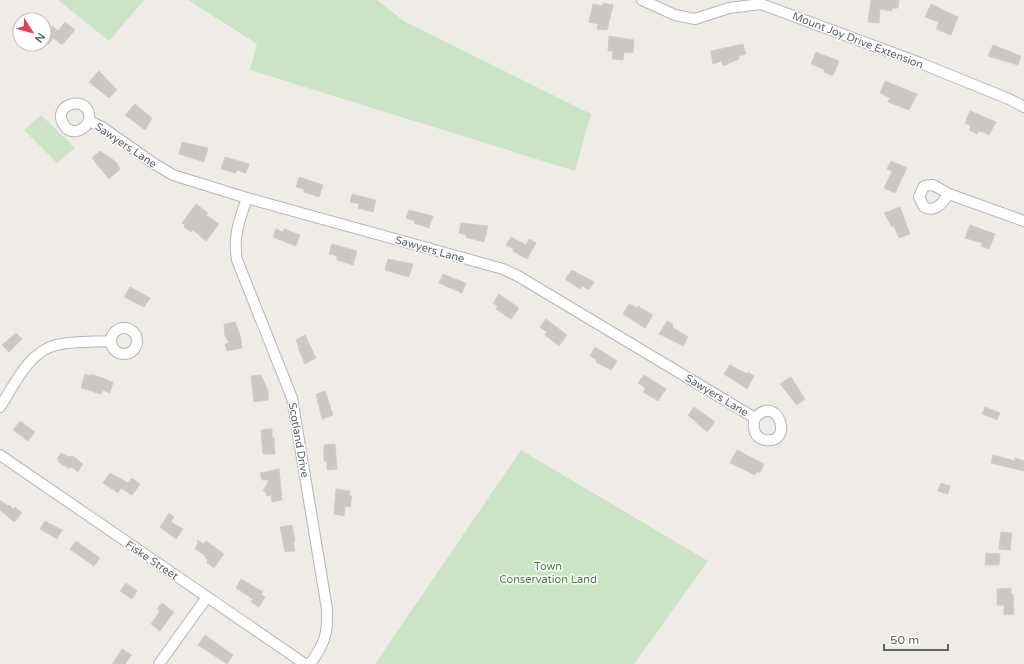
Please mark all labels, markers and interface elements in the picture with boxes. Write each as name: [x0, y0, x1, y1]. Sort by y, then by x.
street label: Mount Joy Drive Extension: [790, 9, 925, 72]
north arrow: [12, 12, 52, 52]
text: N: [32, 30, 48, 45]
street label: Sawyers Lane: [92, 120, 159, 171]
street label: Sawyers Lane: [394, 233, 466, 266]
street label: Sawyers Lane: [683, 371, 751, 419]
street label: Scotland Drive: [286, 402, 312, 479]
street label: Fiske Street: [123, 538, 181, 583]
park label: Town Conservation Land: [499, 560, 597, 586]
scale bar: [884, 626, 948, 652]
text: 50 m: [890, 633, 919, 647]

